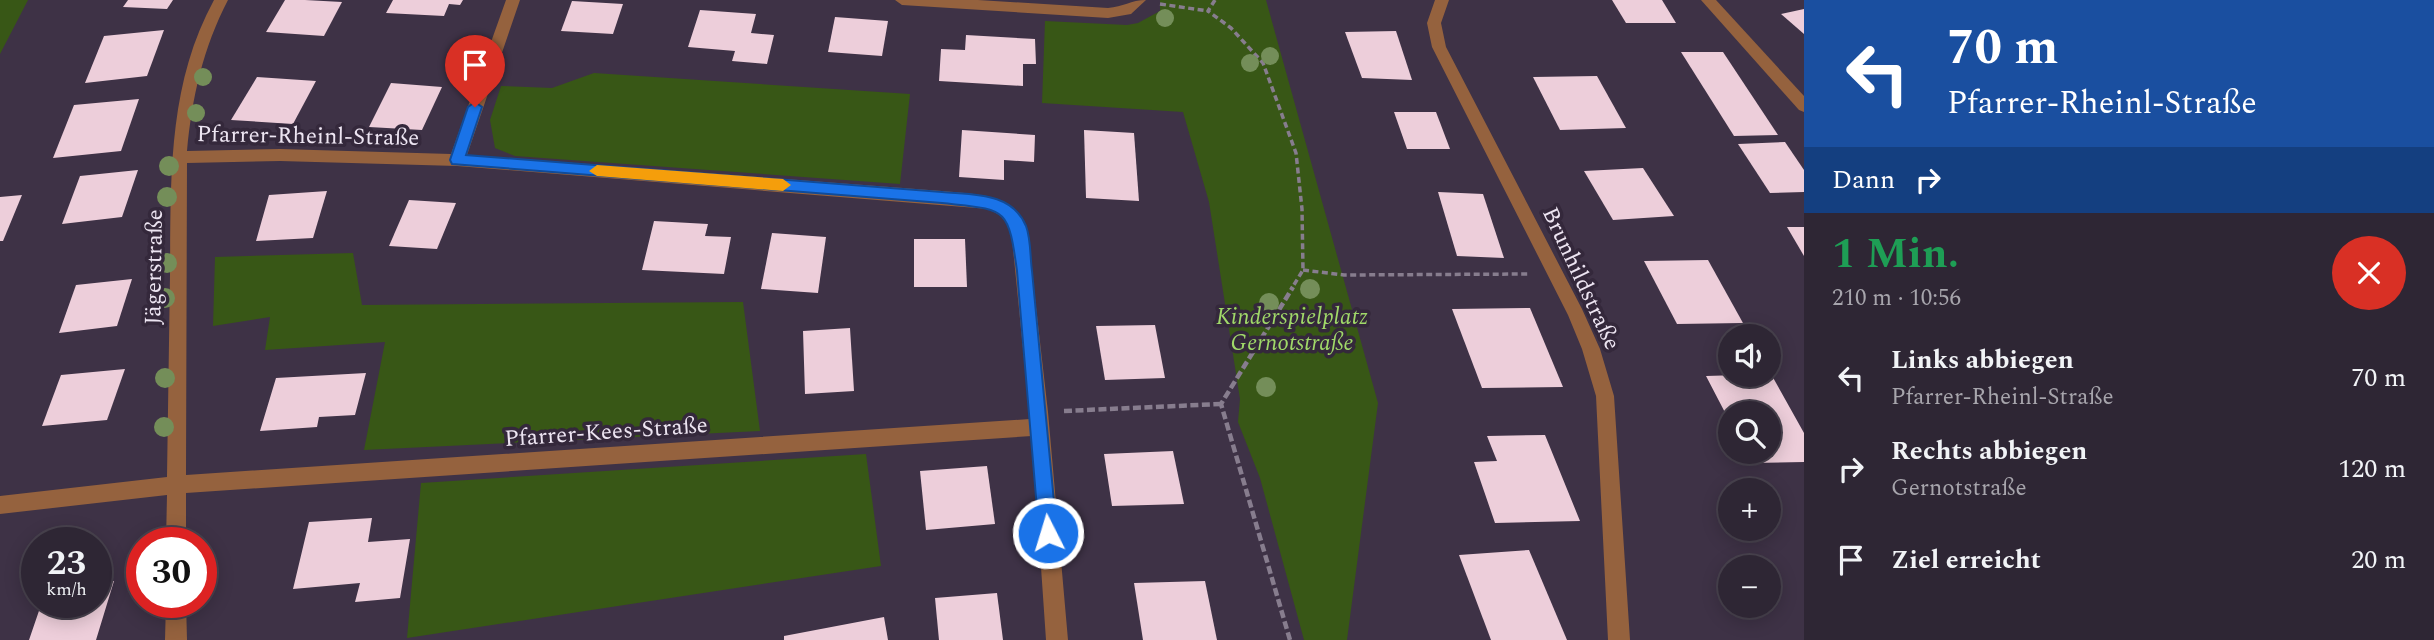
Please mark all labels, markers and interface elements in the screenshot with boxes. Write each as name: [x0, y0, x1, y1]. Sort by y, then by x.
text: 70 m: [1947, 11, 2058, 86]
icon: left: [1832, 28, 1923, 119]
pin: [445, 35, 505, 107]
icon: arrive: [456, 46, 494, 84]
text: Pfarrer-Rheinl-Straße: [1947, 79, 2257, 128]
street label: Pfarrer-Rheinl-Straße: [196, 117, 420, 156]
text: Dann: [1832, 160, 1895, 200]
icon: right: [1909, 161, 1947, 199]
street label: Brunhildstraße: [1532, 201, 1629, 356]
street label: Jägerstraße: [136, 209, 173, 325]
text: 1 Min.: [1832, 223, 1959, 286]
button: close: [2332, 236, 2406, 310]
text: 210 m · 10:56: [1832, 281, 1961, 316]
park label: Kinderspielplatz Gernotstraße: [1216, 300, 1368, 361]
map controls: [1718, 324, 1781, 618]
button: sound: [1718, 324, 1781, 387]
text: Links abbiegen: [1891, 340, 2074, 380]
text: 70 m: [2351, 358, 2406, 398]
icon: left: [1832, 359, 1870, 397]
text: Pfarrer-Rheinl-Straße: [1891, 380, 2114, 415]
button: search: [1718, 401, 1781, 464]
street label: Pfarrer-Kees-Straße: [503, 408, 709, 457]
text: Rechts abbiegen: [1891, 431, 2087, 471]
text: 120 m: [2338, 449, 2406, 489]
icon: right: [1832, 450, 1870, 488]
text: Gernotstraße: [1891, 471, 2027, 506]
button: +: [1718, 478, 1781, 541]
position arrow: [1011, 496, 1085, 570]
speed limit sign: 30: [126, 527, 217, 618]
text: 23: [47, 537, 86, 590]
text: Ziel erreicht: [1891, 540, 2041, 580]
text: 20 m: [2351, 540, 2406, 580]
icon: arrive: [1832, 541, 1870, 579]
button: −: [1718, 555, 1781, 618]
text: km/h: [46, 576, 87, 603]

